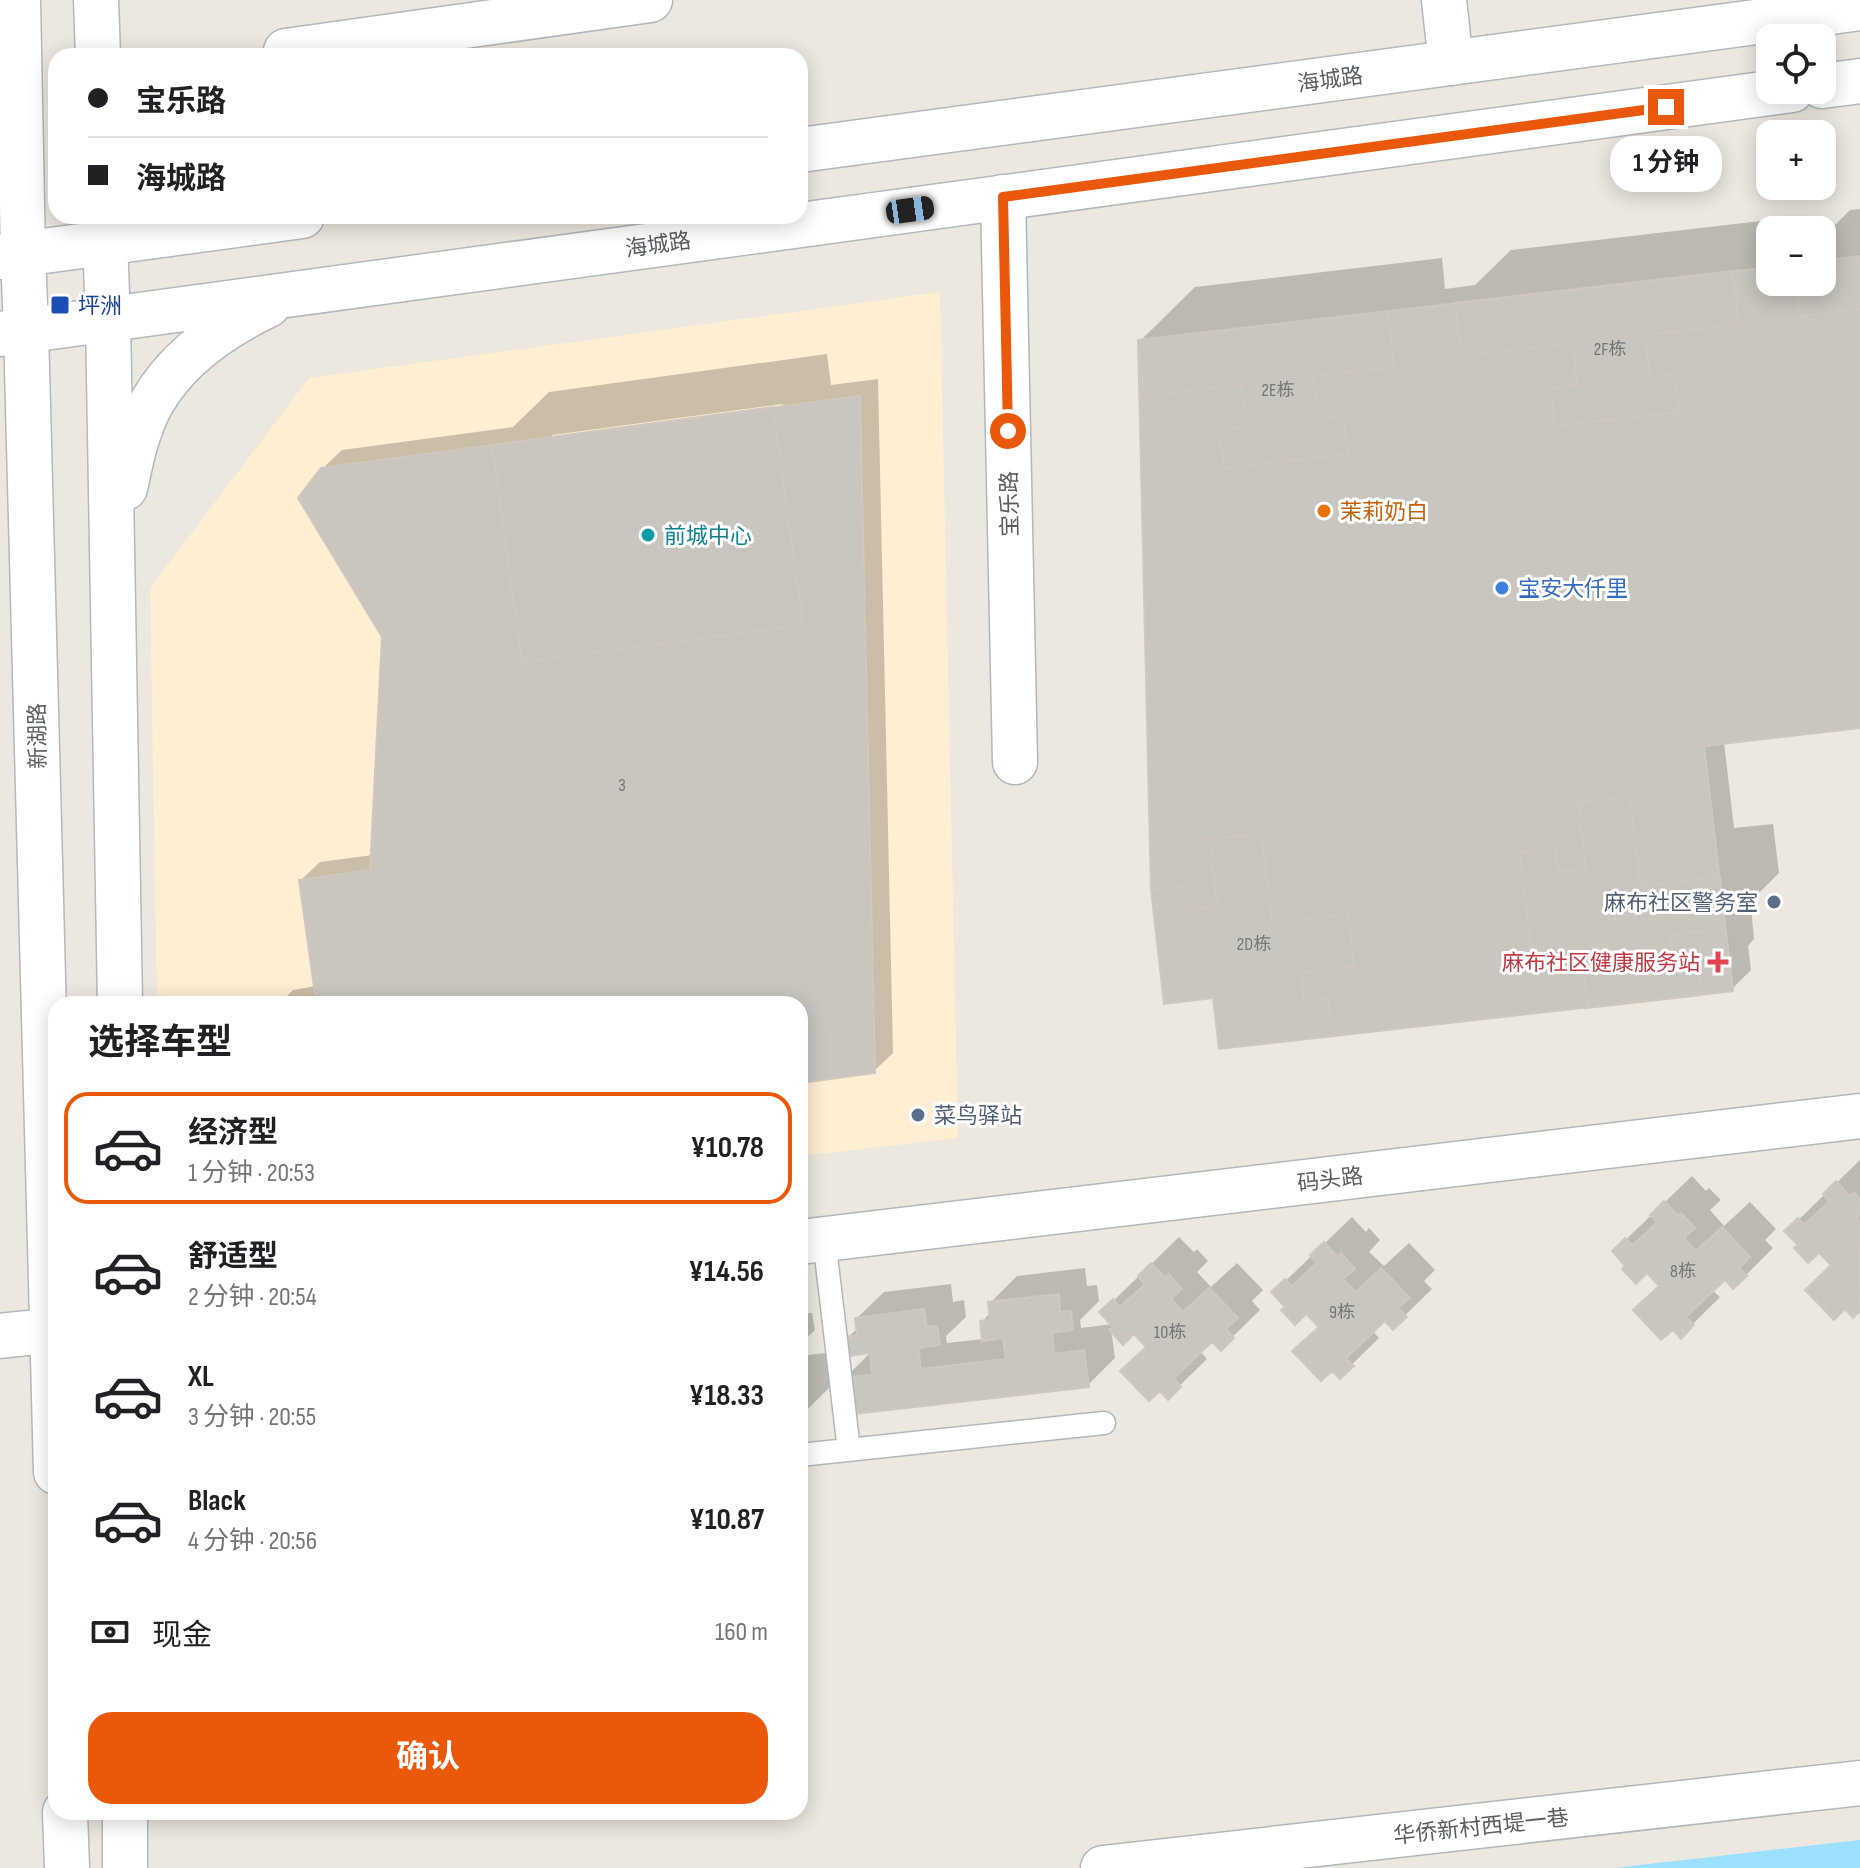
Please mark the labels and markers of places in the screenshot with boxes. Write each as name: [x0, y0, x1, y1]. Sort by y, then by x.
place label: 坪洲: [78, 293, 122, 320]
marker: 坪洲: [49, 294, 71, 316]
place label: 茉莉奶白: [1340, 499, 1428, 526]
marker: 茉莉奶白: [1315, 502, 1333, 520]
place label: 前城中心: [664, 523, 752, 550]
marker: 前城中心: [639, 526, 657, 544]
place label: 宝安大仟里: [1518, 576, 1628, 603]
marker: 宝安大仟里: [1493, 579, 1511, 597]
place label: 麻布社区警务室: [1604, 890, 1758, 917]
marker: 麻布社区警务室: [1765, 893, 1783, 911]
place label: 麻布社区健康服务站: [1502, 950, 1700, 977]
marker: 麻布社区健康服务站: [1707, 951, 1729, 973]
place label: 菜鸟驿站: [934, 1103, 1022, 1130]
marker: 菜鸟驿站: [909, 1106, 927, 1124]

